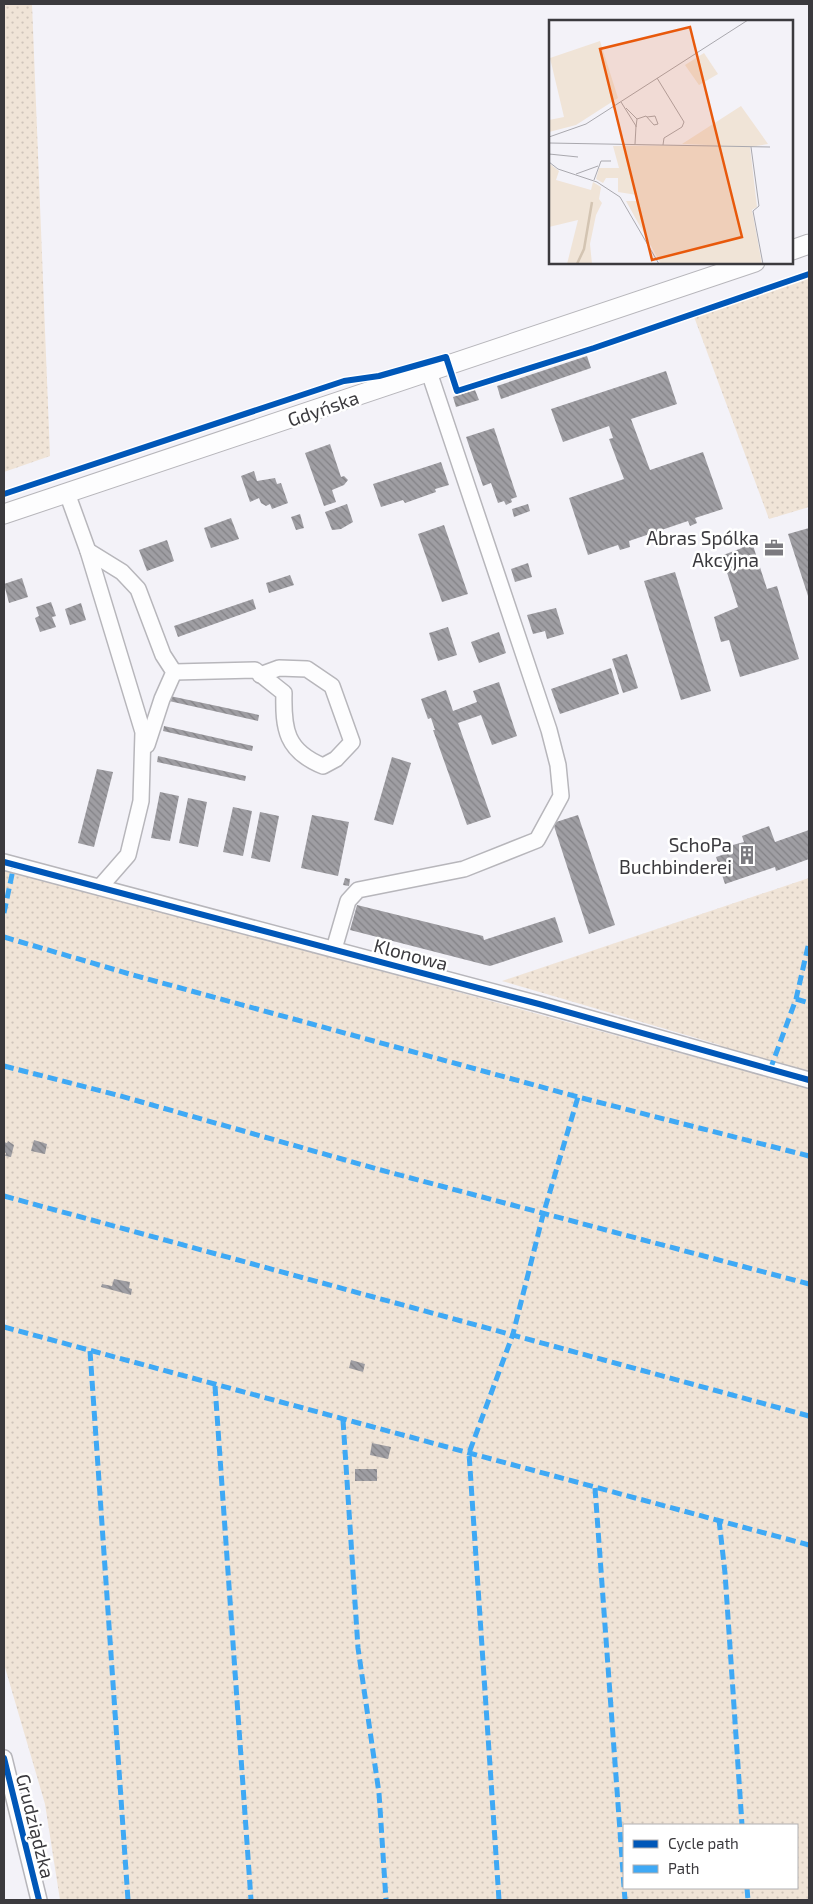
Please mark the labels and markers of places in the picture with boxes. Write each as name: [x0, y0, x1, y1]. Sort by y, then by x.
place label: Abras Spólka Akcyjna: [646, 526, 759, 571]
office icon: Abras Spólka Akcyjna: [763, 537, 785, 559]
place label: SchoPa Buchbinderei: [619, 833, 732, 878]
building icon: SchoPa Buchbinderei: [736, 844, 758, 866]

